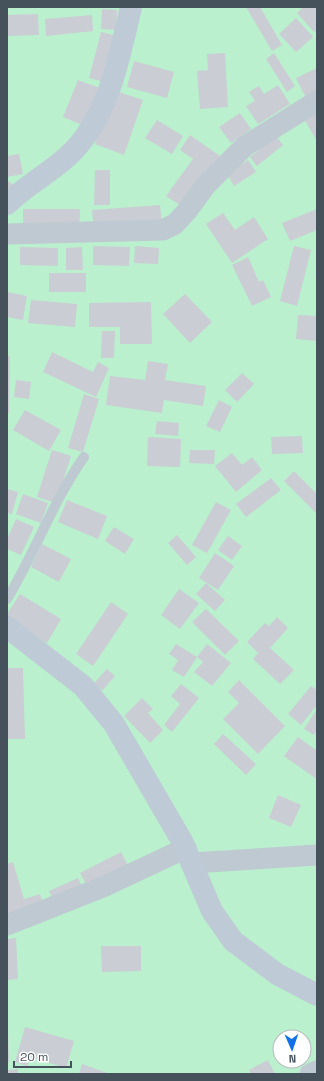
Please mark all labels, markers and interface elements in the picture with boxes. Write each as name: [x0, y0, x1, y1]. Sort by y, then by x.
north arrow: [272, 1029, 312, 1069]
scale bar: [14, 1043, 71, 1069]
text: 20 m: [20, 1049, 48, 1065]
text: N: [288, 1052, 296, 1066]

